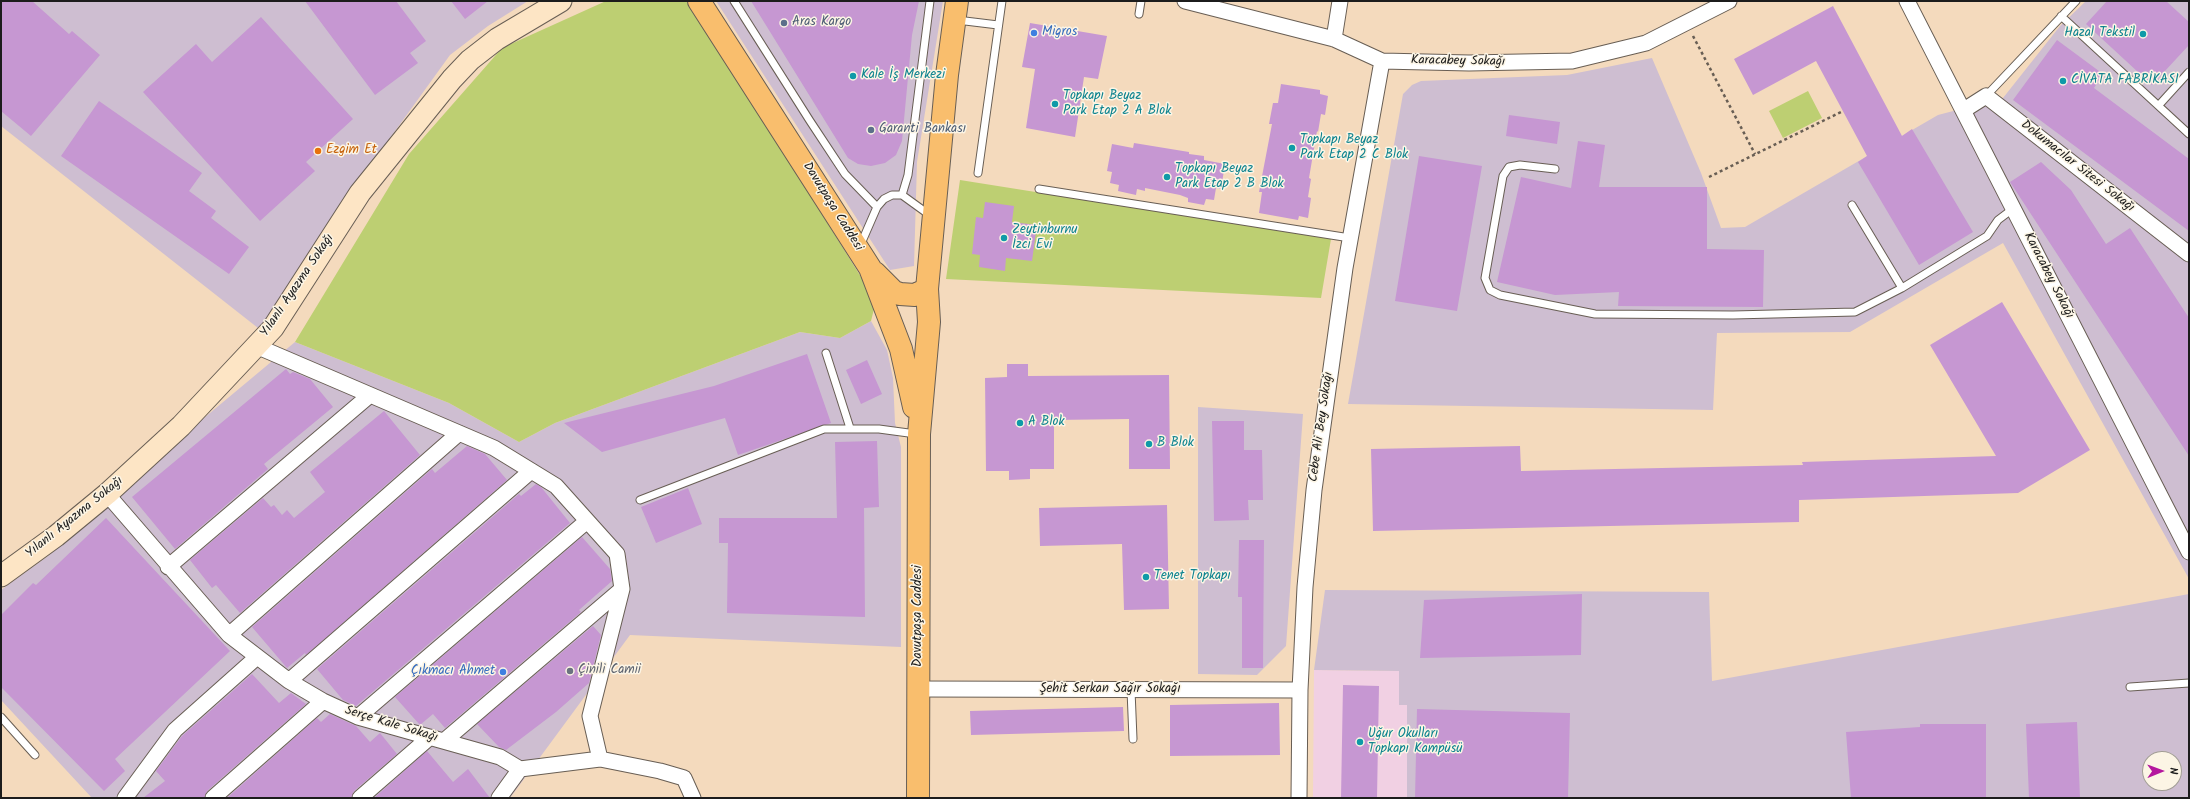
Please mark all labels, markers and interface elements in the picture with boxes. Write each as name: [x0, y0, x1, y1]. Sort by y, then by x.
place label: Aras Kargo: [792, 15, 851, 31]
marker: Aras Kargo: [779, 18, 789, 28]
place label: Migros: [1042, 25, 1077, 41]
place label: Hazal Tekstil: [2064, 26, 2135, 42]
marker: Migros: [1029, 28, 1039, 38]
marker: Hazal Tekstil: [2138, 29, 2148, 39]
street label: Karacabey Sokağı: [1411, 53, 1505, 71]
place label: Kale İş Merkezi: [861, 68, 945, 84]
marker: Kale İş Merkezi: [848, 71, 858, 81]
place label: CİVATA FABRİKASI: [2071, 73, 2179, 89]
marker: CİVATA FABRİKASI: [2058, 76, 2068, 86]
place label: Topkapı Beyaz Park Etap 2 A Blok: [1063, 89, 1171, 120]
marker: Topkapı Beyaz Park Etap 2 A Blok: [1050, 99, 1060, 109]
street label: Dokumacılar Sitesi Sokağı: [2017, 118, 2137, 216]
place label: Garanti Bankası: [879, 122, 966, 138]
marker: Garanti Bankası: [866, 125, 876, 135]
place label: Topkapı Beyaz Park Etap 2 C Blok: [1300, 133, 1408, 164]
place label: Ezgim Et: [326, 143, 377, 159]
marker: Topkapı Beyaz Park Etap 2 C Blok: [1287, 143, 1297, 153]
marker: Ezgim Et: [313, 146, 323, 156]
street label: Davutpaşa Caddesi: [798, 160, 866, 254]
place label: Topkapı Beyaz Park Etap 2 B Blok: [1175, 162, 1284, 193]
marker: Topkapı Beyaz Park Etap 2 B Blok: [1162, 172, 1172, 182]
place label: Zeytinburnu İzci Evi: [1012, 223, 1078, 254]
street label: Karacabey Sokağı: [2020, 230, 2076, 322]
street label: Yılanlı Ayazma Sokağı: [258, 232, 338, 340]
marker: Zeytinburnu İzci Evi: [999, 233, 1009, 243]
street label: Cebe Ali Bey Sokağı: [1307, 371, 1337, 483]
place label: A Blok: [1028, 415, 1065, 431]
marker: A Blok: [1015, 418, 1025, 428]
place label: B Blok: [1157, 436, 1194, 452]
marker: B Blok: [1144, 439, 1154, 449]
street label: Yılanlı Ayazma Sokağı: [23, 474, 127, 562]
street label: Davutpaşa Caddesi: [911, 565, 927, 667]
place label: Tenet Topkapı: [1154, 569, 1231, 585]
marker: Tenet Topkapı: [1141, 572, 1151, 582]
place label: Çinili Camii: [578, 663, 641, 679]
place label: Çıkmacı Ahmet: [411, 664, 495, 680]
marker: Çinili Camii: [565, 666, 575, 676]
marker: Çıkmacı Ahmet: [498, 667, 508, 677]
street label: Şehit Serkan Sağır Sokağı: [1039, 682, 1181, 698]
street label: Serçe Kale Sokağı: [343, 703, 439, 747]
place label: Uğur Okulları Topkapı Kampüsü: [1368, 727, 1462, 758]
marker: Uğur Okulları Topkapı Kampüsü: [1355, 737, 1365, 747]
north arrow: [2142, 751, 2182, 791]
text: N: [2164, 767, 2182, 774]

